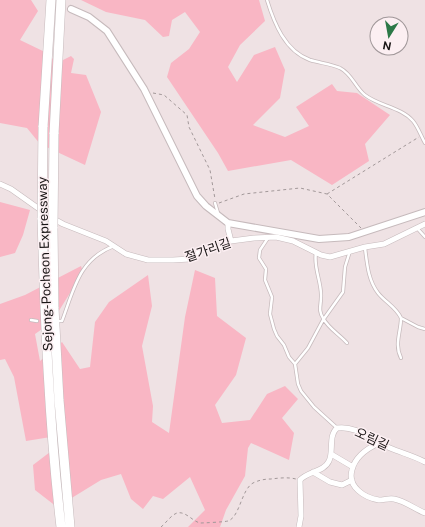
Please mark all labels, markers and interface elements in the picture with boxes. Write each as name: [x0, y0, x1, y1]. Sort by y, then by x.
north arrow: [369, 16, 409, 56]
text: N: [382, 39, 392, 53]
street label: Sejong-Pocheon Expressway: [34, 176, 56, 351]
street label: 절가리길: [183, 235, 233, 265]
street label: 오림길: [353, 425, 391, 453]

